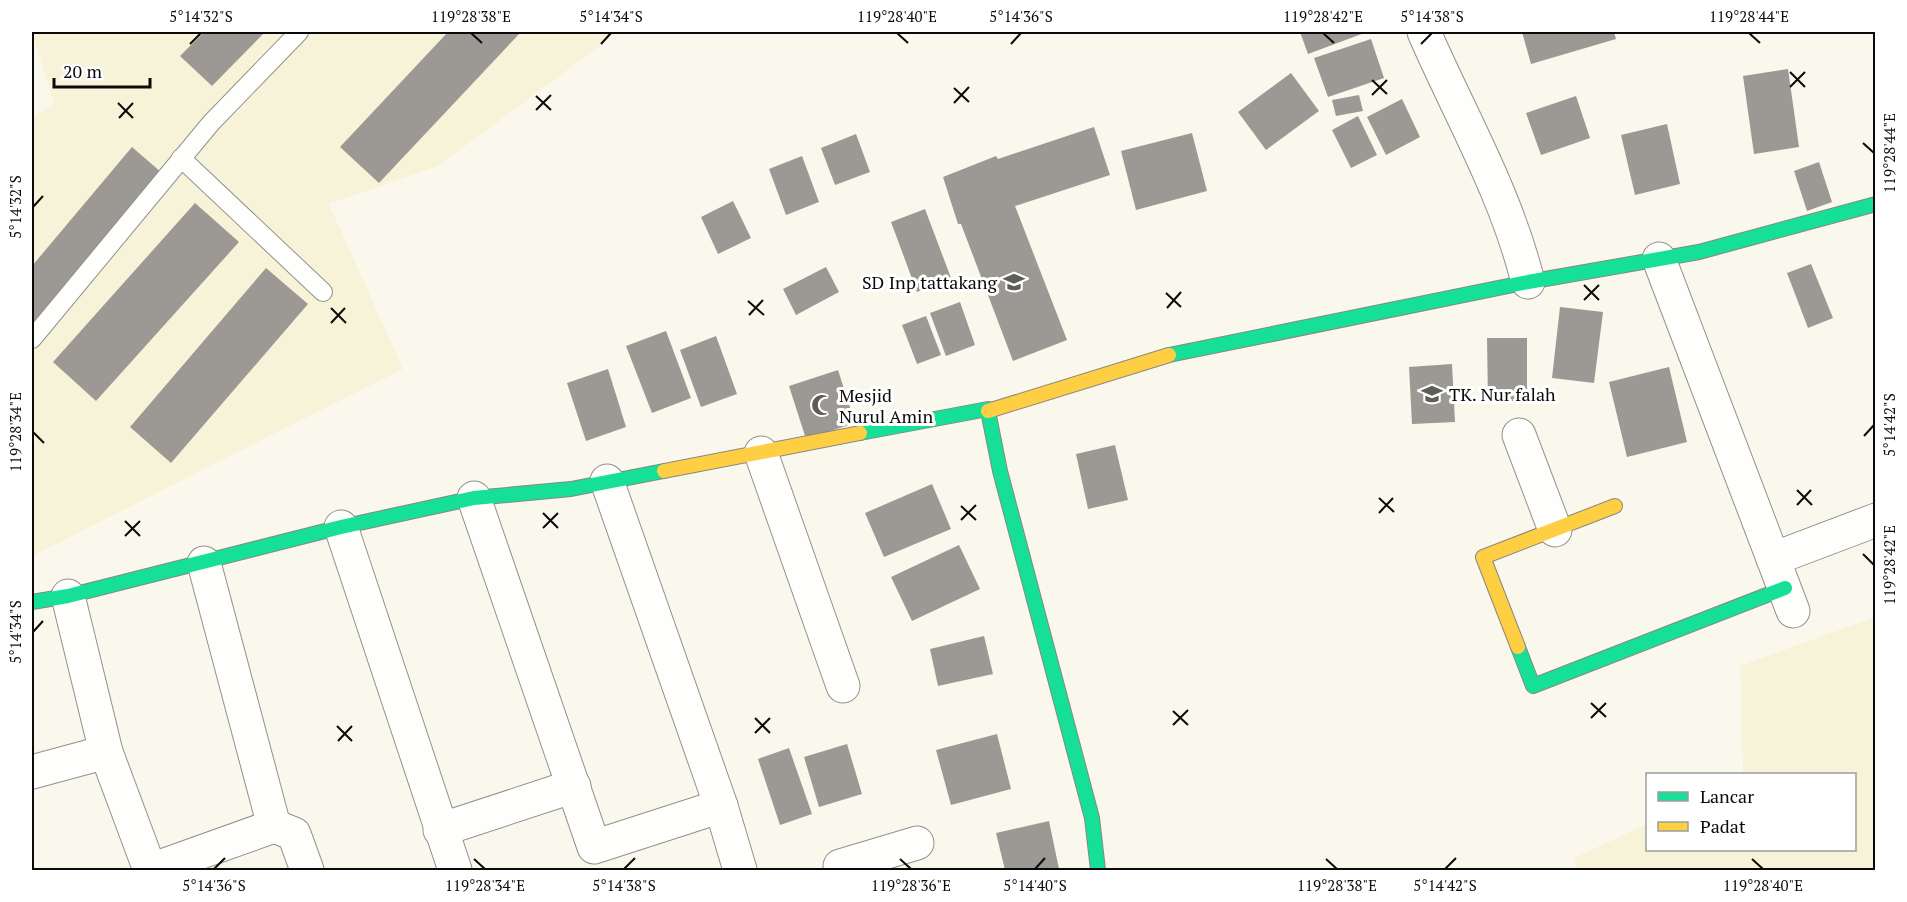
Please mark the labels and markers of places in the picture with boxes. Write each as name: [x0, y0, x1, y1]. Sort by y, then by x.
place label: SD Inp tattakang: [862, 270, 998, 294]
school or university icon: SD Inp tattakang: [1002, 270, 1026, 294]
school or university icon: TK. Nur falah: [1420, 382, 1444, 406]
place label: TK. Nur falah: [1449, 382, 1556, 406]
place label: Mesjid Nurul Amin: [839, 383, 933, 428]
mosque icon: Mesjid Nurul Amin: [810, 393, 834, 417]

